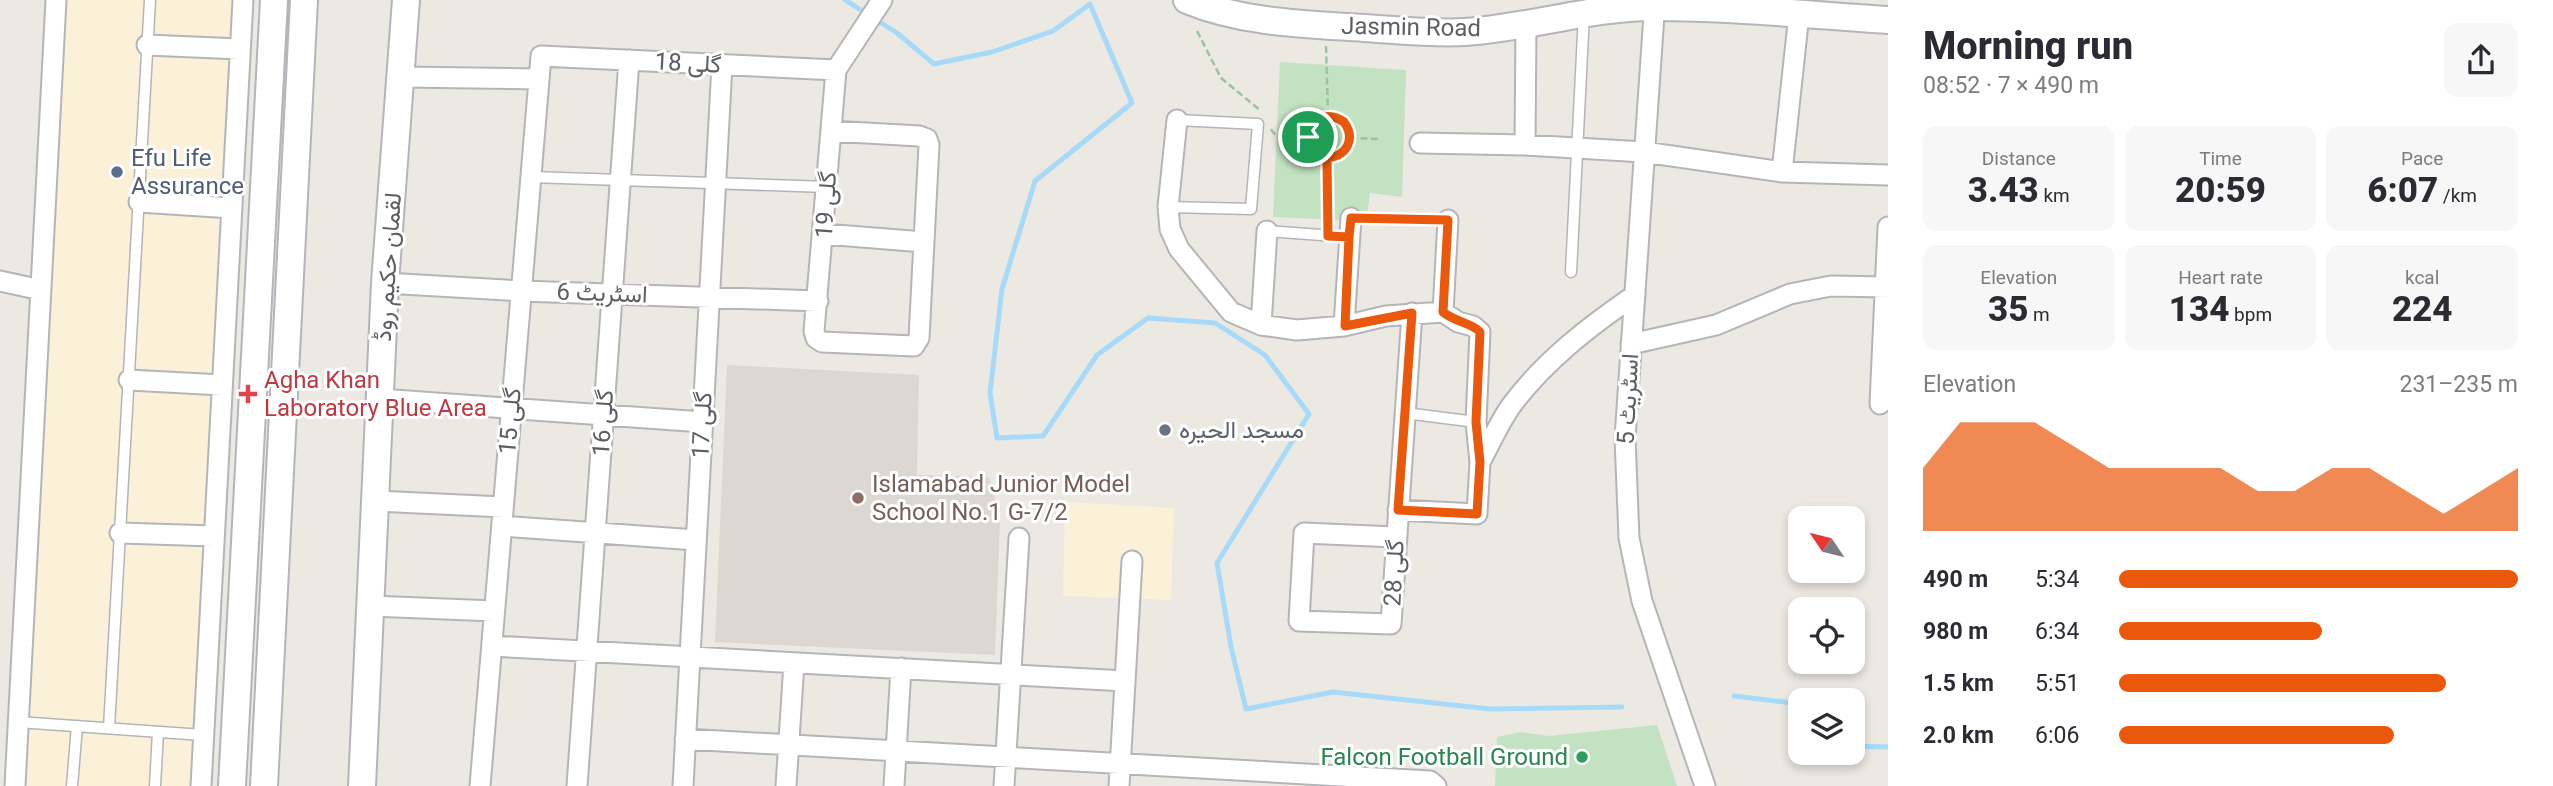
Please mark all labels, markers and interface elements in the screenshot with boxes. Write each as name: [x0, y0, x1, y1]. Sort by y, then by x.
street label: Jasmin Road: [1341, 12, 1481, 42]
button: share: [2444, 23, 2518, 97]
text: Morning run: [1923, 24, 2133, 68]
street label: گلی 18: [654, 47, 722, 79]
text: 08:52 · 7 × 490 m: [1923, 72, 2099, 99]
pin: [1278, 107, 1338, 167]
icon: arrive: [1289, 118, 1327, 156]
place label: Efu Life Assurance: [131, 144, 244, 200]
text: Distance: [1982, 147, 2056, 170]
text: Time: [2199, 147, 2242, 170]
text: Pace: [2401, 147, 2443, 170]
marker: Efu Life Assurance: [109, 164, 125, 180]
text: 3.43: [1968, 170, 2039, 211]
text: 20:59: [2175, 170, 2266, 211]
text: 6:07: [2367, 170, 2438, 211]
street label: گلی 19: [810, 171, 842, 239]
text: km: [2039, 184, 2070, 207]
text: /km: [2438, 184, 2477, 207]
street label: لقمان حکیم روڈ: [369, 192, 409, 343]
text: Elevation: [1980, 266, 2057, 289]
text: Heart rate: [2178, 266, 2263, 289]
text: kcal: [2405, 266, 2439, 289]
street label: اسٹریٹ 6: [556, 277, 648, 310]
text: 35: [1988, 289, 2028, 330]
text: 134: [2169, 289, 2229, 330]
text: 224: [2392, 289, 2452, 330]
text: m: [2028, 303, 2050, 326]
text: bpm: [2229, 303, 2272, 326]
street label: اسٹریٹ 5: [1612, 353, 1645, 445]
place label: Agha Khan Laboratory Blue Area: [264, 366, 487, 422]
text: Elevation: [1923, 371, 2016, 398]
text: 231–235 m: [2399, 371, 2518, 398]
marker: Agha Khan Laboratory Blue Area: [238, 384, 258, 404]
street label: گلی 15: [493, 387, 527, 455]
street label: گلی 16: [587, 389, 619, 457]
street label: گلی 17: [686, 391, 718, 459]
place label: مسجد الحیرہ: [1179, 416, 1304, 445]
marker: مسجد الحیرہ: [1157, 422, 1173, 438]
place label: Islamabad Junior Model School No.1 G-7/2: [872, 470, 1130, 526]
marker: Islamabad Junior Model School No.1 G-7/2: [850, 490, 866, 506]
north arrow: [1788, 506, 1866, 583]
map controls: [1788, 506, 1865, 765]
street label: گلی 28: [1378, 539, 1410, 607]
text: 490 m: [1923, 566, 1988, 593]
text: 5:34: [2035, 566, 2079, 593]
button: locate: [1788, 597, 1865, 674]
text: 980 m: [1923, 618, 1988, 645]
text: 6:34: [2035, 618, 2079, 645]
text: 1.5 km: [1923, 670, 1994, 697]
text: 5:51: [2035, 670, 2079, 697]
button: layers: [1788, 688, 1865, 765]
text: 2.0 km: [1923, 722, 1994, 749]
text: 6:06: [2035, 722, 2079, 749]
place label: Falcon Football Ground: [1320, 743, 1568, 771]
marker: Falcon Football Ground: [1574, 749, 1590, 765]

